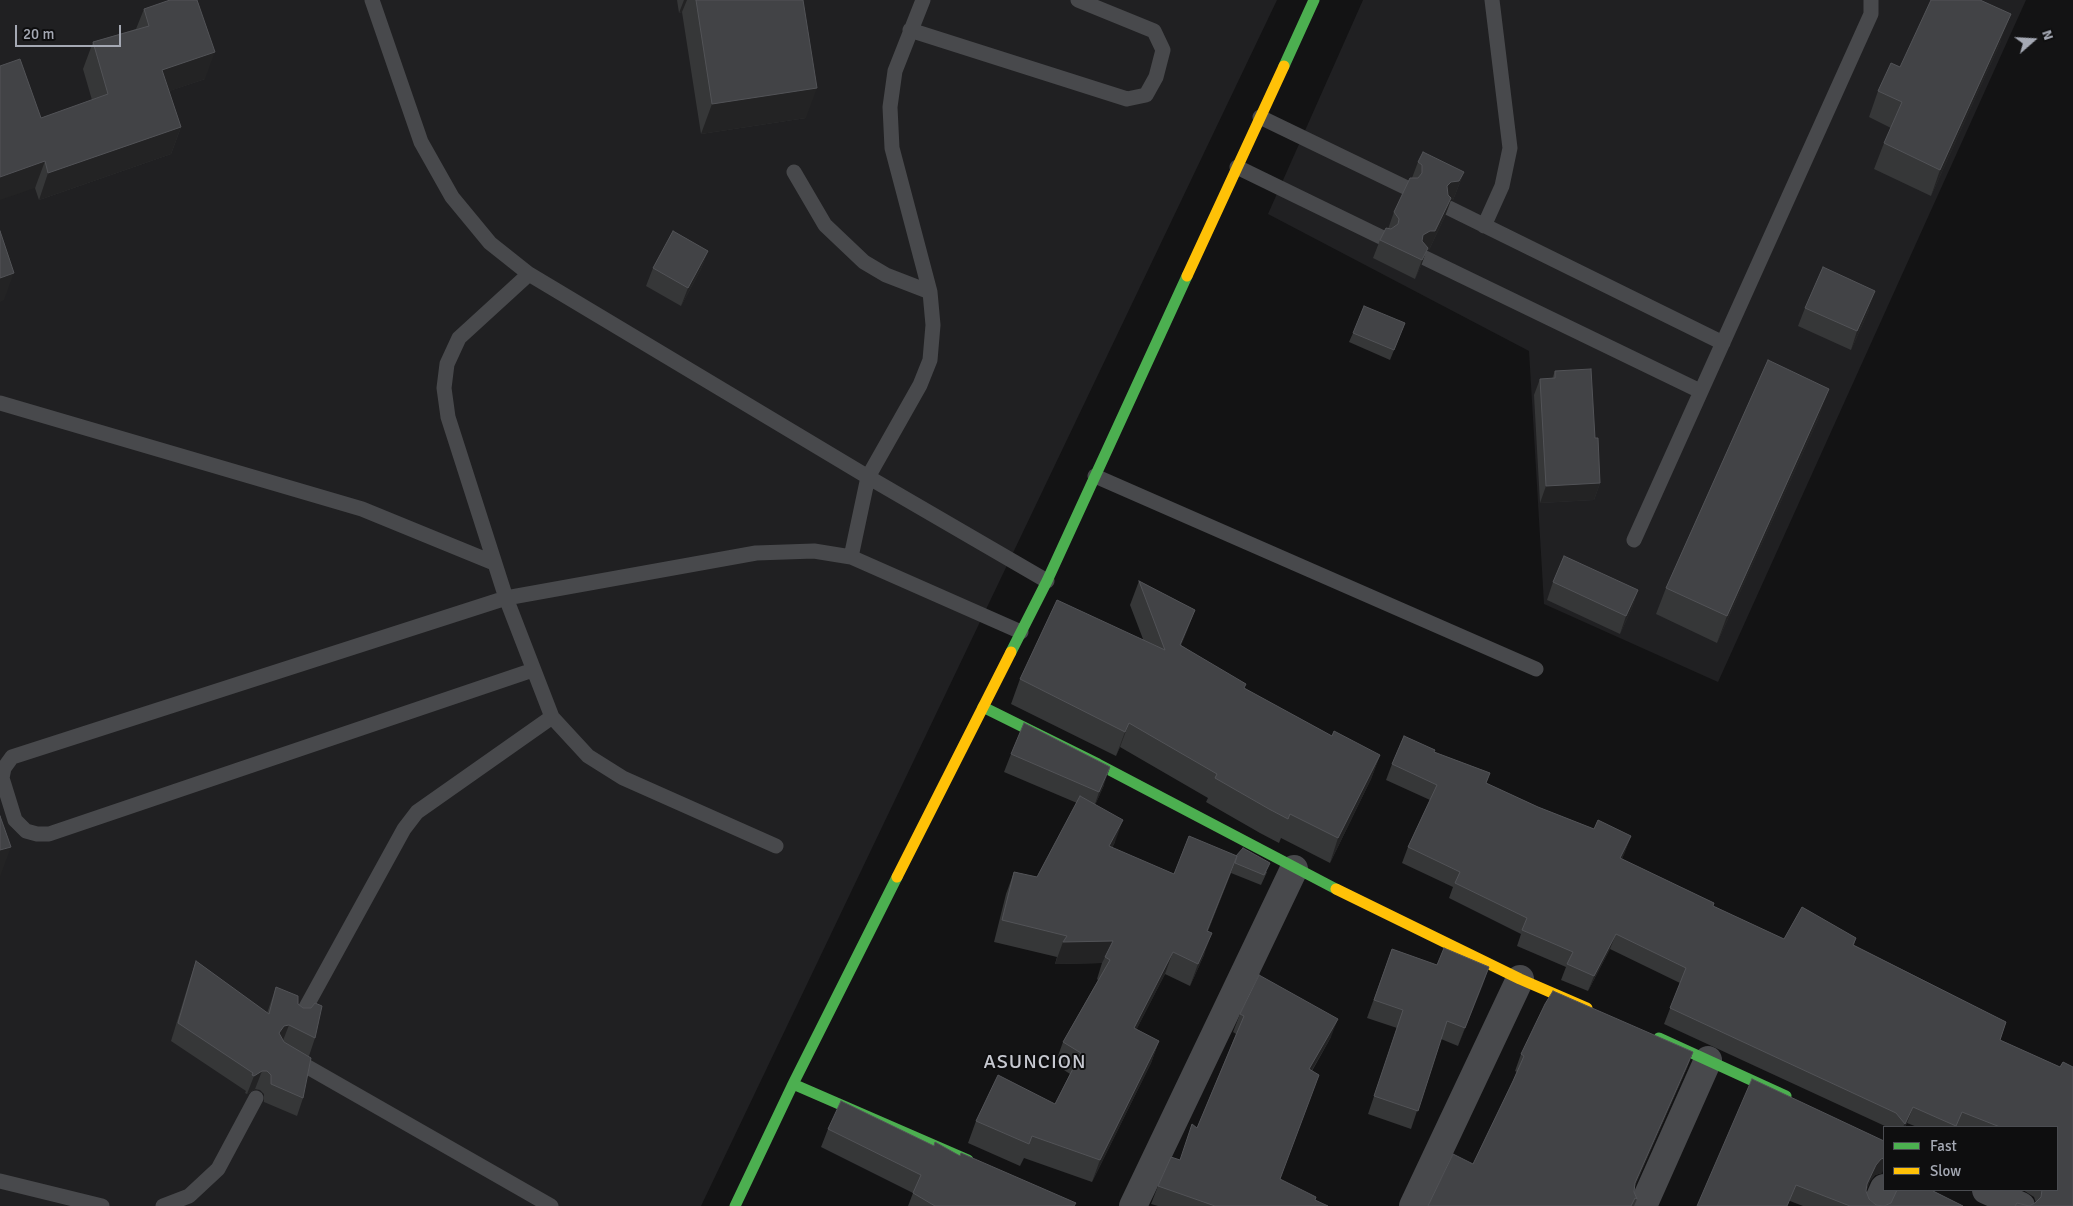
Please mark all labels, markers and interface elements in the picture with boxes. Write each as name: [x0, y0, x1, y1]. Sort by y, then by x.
scale bar: [18, 15, 124, 47]
north arrow: [2008, 15, 2058, 65]
text: 20 m: [23, 25, 54, 43]
text: N: [2038, 28, 2057, 42]
district label: ASUNCION: [983, 1051, 1087, 1075]
legend: [1883, 1126, 2058, 1191]
text: Fast: [1930, 1137, 1957, 1155]
text: Slow: [1930, 1162, 1961, 1180]

